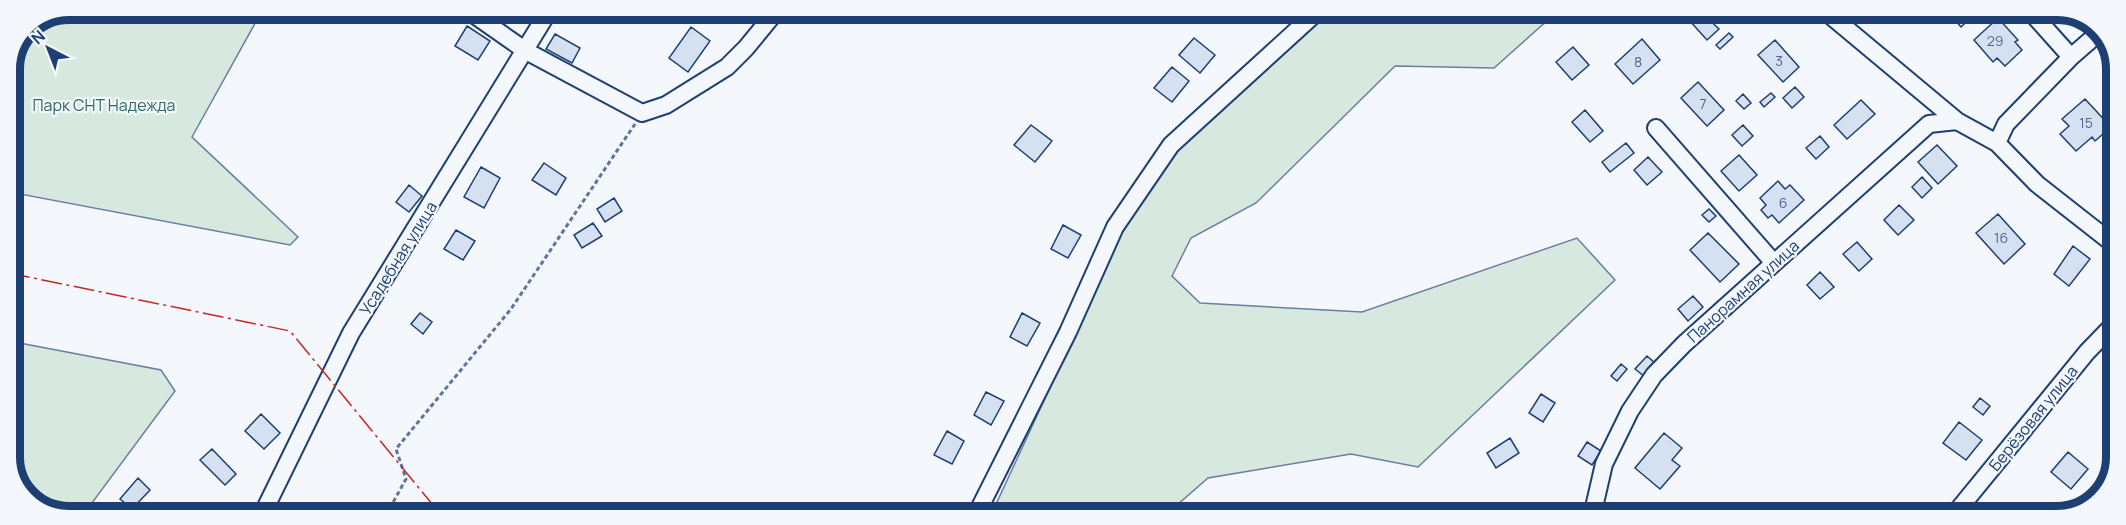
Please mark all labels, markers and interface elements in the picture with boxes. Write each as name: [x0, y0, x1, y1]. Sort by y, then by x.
north arrow: [18, 18, 78, 78]
text: N: [26, 25, 50, 49]
house number: 29: [1987, 31, 2003, 50]
house number: 3: [1775, 51, 1783, 70]
house number: 8: [1634, 52, 1642, 71]
park label: Парк СНТ Надежда: [33, 94, 176, 116]
house number: 7: [1699, 94, 1707, 113]
house number: 15: [2079, 113, 2093, 132]
house number: 6: [1779, 193, 1787, 212]
street label: Усадебная улица: [354, 197, 442, 319]
house number: 16: [1994, 228, 2008, 247]
street label: Панорамная улица: [1682, 235, 1804, 347]
street label: Берёзовая улица: [1984, 361, 2082, 475]

